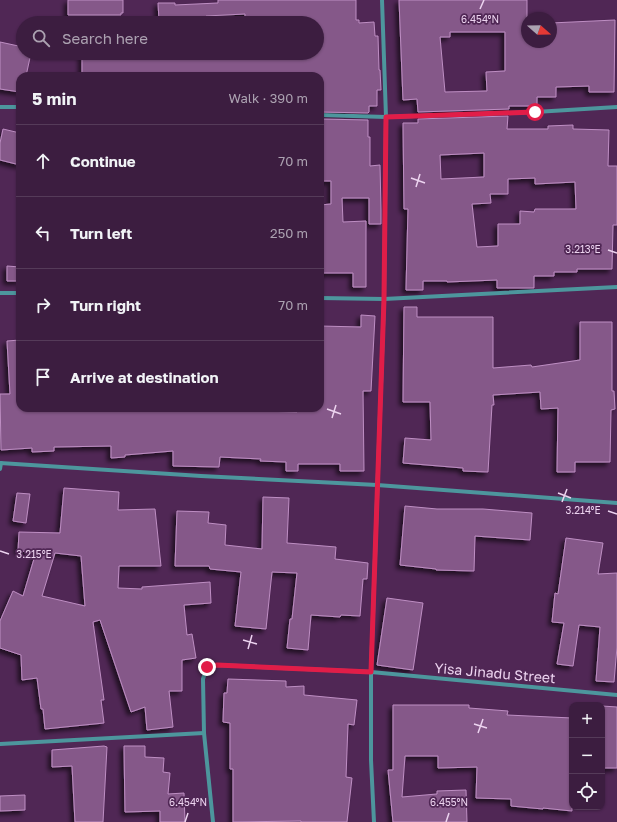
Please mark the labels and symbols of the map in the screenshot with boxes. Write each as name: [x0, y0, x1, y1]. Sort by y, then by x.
north arrow: [521, 12, 557, 48]
text: 6.454°N: [461, 13, 499, 25]
route start: [526, 103, 544, 121]
text: 3.213°E: [565, 243, 601, 255]
text: 3.214°E: [565, 504, 601, 516]
text: 3.215°E: [16, 548, 52, 560]
route end: [198, 658, 216, 676]
street label: Yisa Jinadu Street: [434, 659, 556, 686]
text: 6.454°N: [169, 796, 207, 808]
text: 6.455°N: [430, 796, 468, 808]

